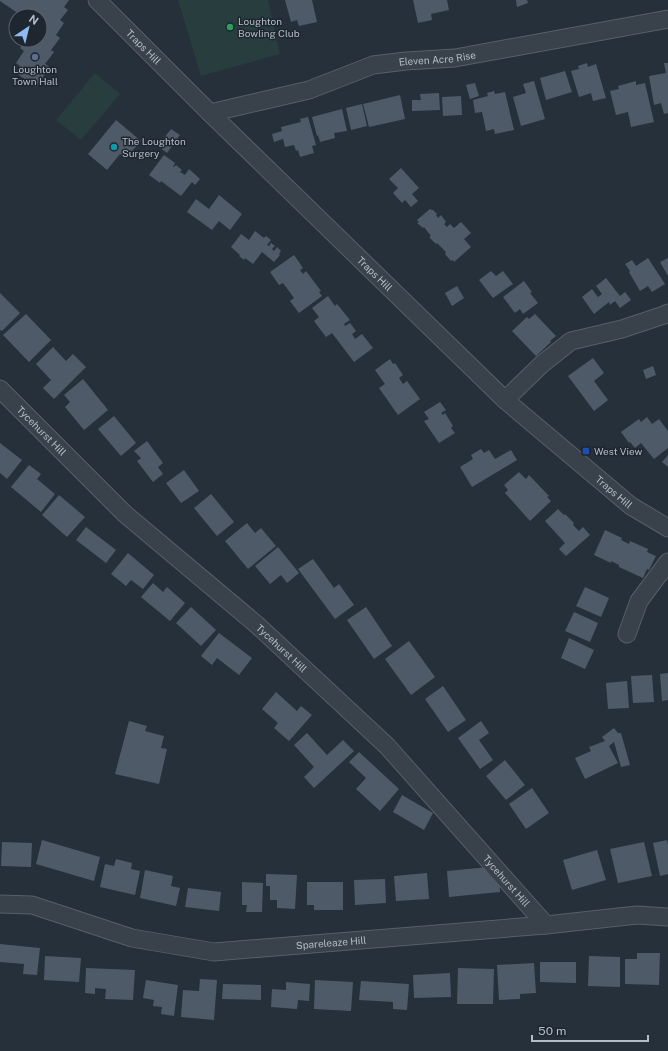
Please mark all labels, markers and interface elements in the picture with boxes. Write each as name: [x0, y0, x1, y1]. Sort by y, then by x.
north arrow: [8, 8, 48, 48]
text: N: [27, 12, 41, 27]
place label: Loughton Bowling Club: [238, 15, 300, 39]
marker: Loughton Bowling Club: [225, 22, 235, 32]
street label: Traps Hill: [124, 27, 164, 67]
street label: Eleven Acre Rise: [398, 48, 477, 68]
marker: Loughton Town Hall: [30, 52, 40, 62]
place label: Loughton Town Hall: [12, 63, 58, 87]
place label: The Loughton Surgery: [122, 135, 186, 159]
marker: The Loughton Surgery: [109, 142, 119, 152]
street label: Traps Hill: [355, 254, 395, 293]
street label: Tycehurst Hill: [15, 404, 69, 458]
place label: West View: [594, 445, 643, 457]
marker: West View: [581, 446, 591, 456]
street label: Traps Hill: [593, 473, 635, 511]
street label: Tycehurst Hill: [254, 621, 310, 674]
street label: Tycehurst Hill: [481, 852, 533, 909]
street label: Spareleaze Hill: [295, 934, 367, 951]
scale bar: [532, 1017, 648, 1043]
text: 50 m: [538, 1024, 566, 1038]

